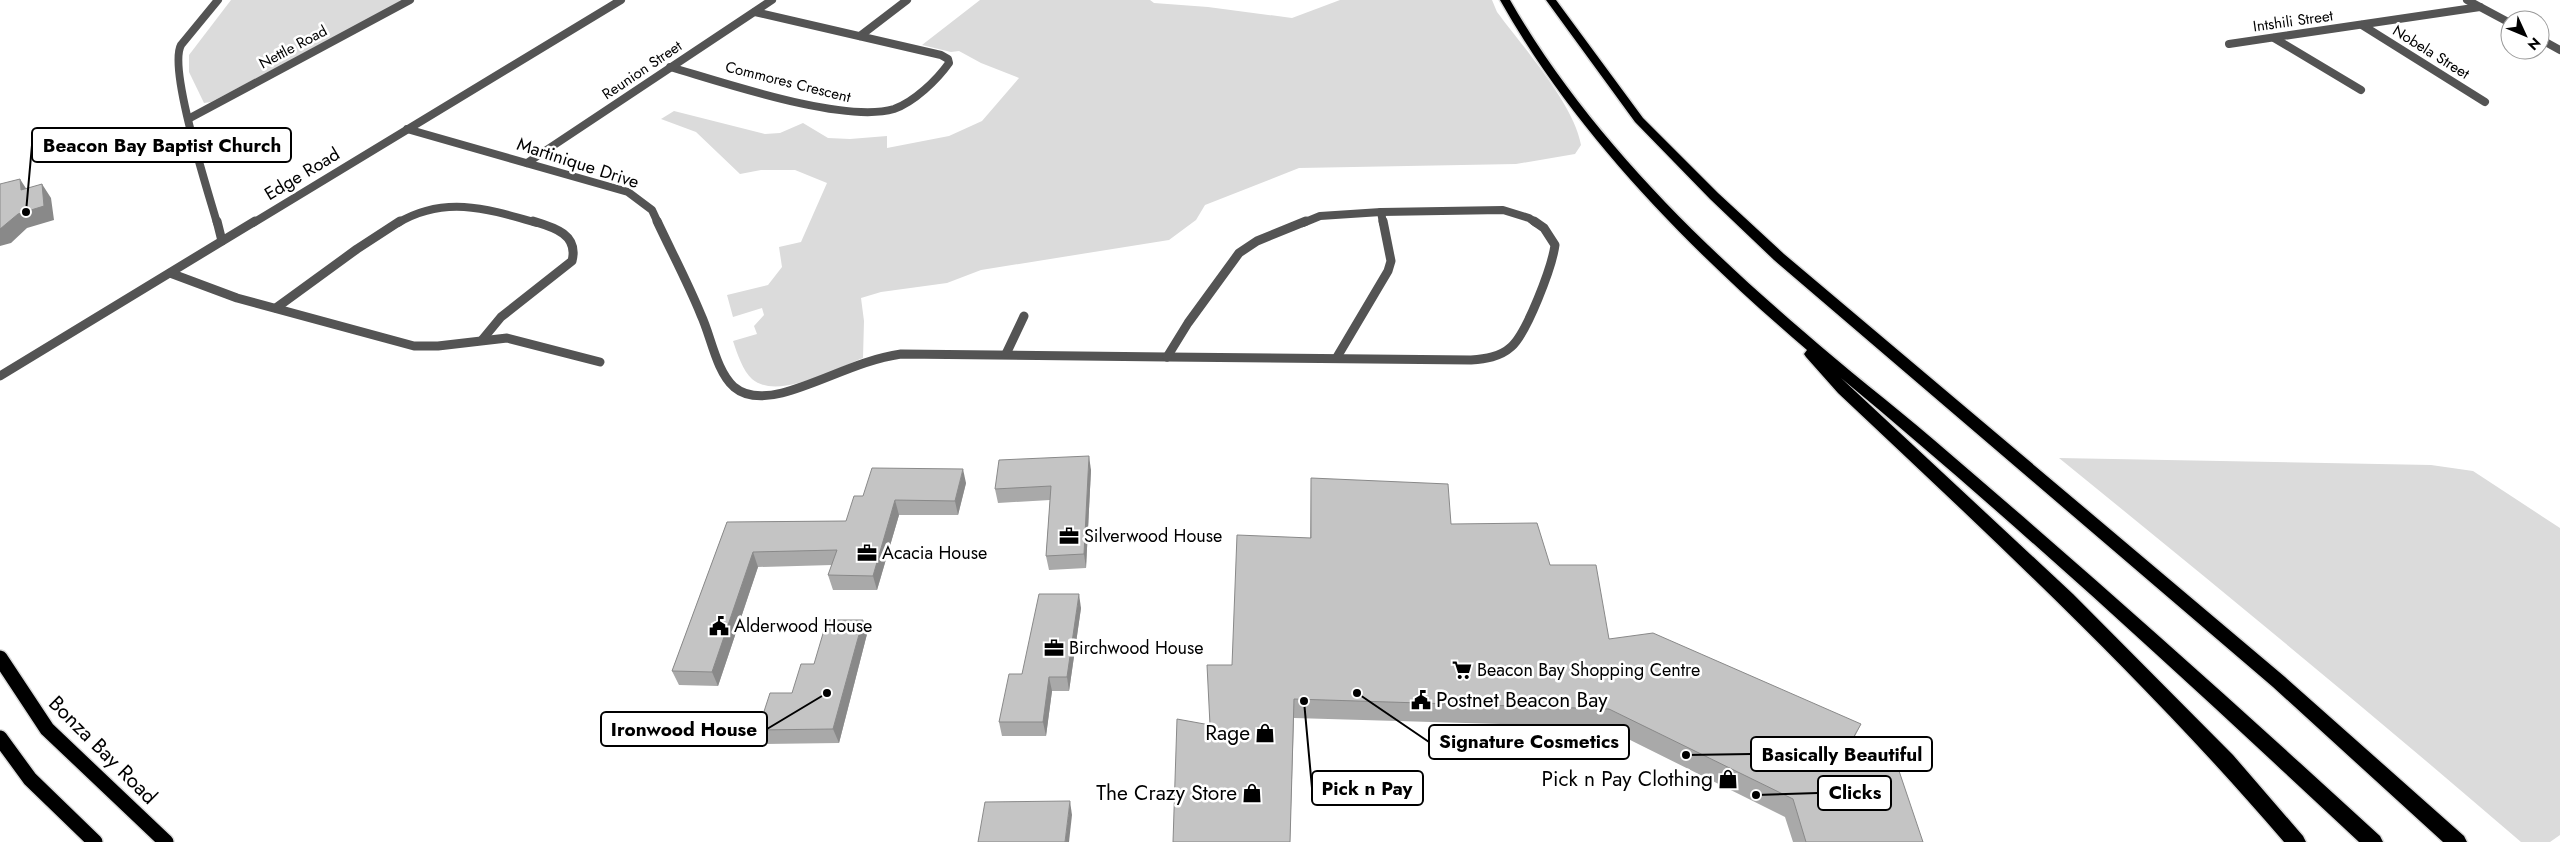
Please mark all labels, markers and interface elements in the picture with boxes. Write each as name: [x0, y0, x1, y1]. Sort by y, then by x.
street label: Intshili Street: [2252, 4, 2335, 38]
north arrow: [2500, 10, 2550, 60]
street label: Nettle Road: [255, 20, 331, 74]
street label: Nobela Street: [2388, 20, 2474, 85]
text: N: [2523, 33, 2545, 55]
street label: Reunion Street: [598, 35, 687, 105]
street label: Commores Crescent: [723, 56, 853, 108]
callout: Beacon Bay Baptist Church: [32, 128, 291, 162]
street label: Martinique Drive: [514, 131, 642, 195]
text: Beacon Bay Baptist Church: [43, 132, 281, 159]
street label: Edge Road: [259, 141, 345, 207]
place label: Silverwood House: [1084, 523, 1222, 549]
office icon: Silverwood House: [1058, 525, 1080, 547]
place label: Acacia House: [882, 540, 987, 566]
office icon: Acacia House: [856, 542, 878, 564]
place label: Alderwood House: [734, 613, 872, 639]
public building icon: Alderwood House: [708, 615, 730, 637]
place label: Birchwood House: [1069, 635, 1204, 661]
office icon: Birchwood House: [1043, 637, 1065, 659]
place label: Beacon Bay Shopping Centre: [1477, 657, 1700, 683]
supermarket icon: Beacon Bay Shopping Centre: [1451, 659, 1473, 681]
place label: Postnet Beacon Bay: [1436, 685, 1608, 715]
street label: Bonza Bay Road: [42, 689, 164, 811]
public building icon: Postnet Beacon Bay: [1410, 689, 1432, 711]
callout: Ironwood House: [601, 712, 767, 746]
text: Ironwood House: [611, 716, 757, 743]
place label: Rage: [1205, 718, 1250, 748]
shop icon: Rage: [1254, 722, 1276, 744]
callout: Signature Cosmetics: [1429, 725, 1629, 759]
text: Signature Cosmetics: [1439, 728, 1619, 755]
callout: Basically Beautiful: [1751, 737, 1932, 771]
text: Basically Beautiful: [1762, 741, 1922, 768]
place label: Pick n Pay Clothing: [1542, 764, 1713, 794]
shop icon: Pick n Pay Clothing: [1717, 768, 1739, 790]
callout: Pick n Pay: [1312, 771, 1423, 805]
text: Pick n Pay: [1321, 775, 1414, 802]
callout: Clicks: [1818, 776, 1891, 810]
place label: The Crazy Store: [1096, 778, 1237, 808]
text: Clicks: [1829, 779, 1882, 806]
shop icon: The Crazy Store: [1241, 782, 1263, 804]

